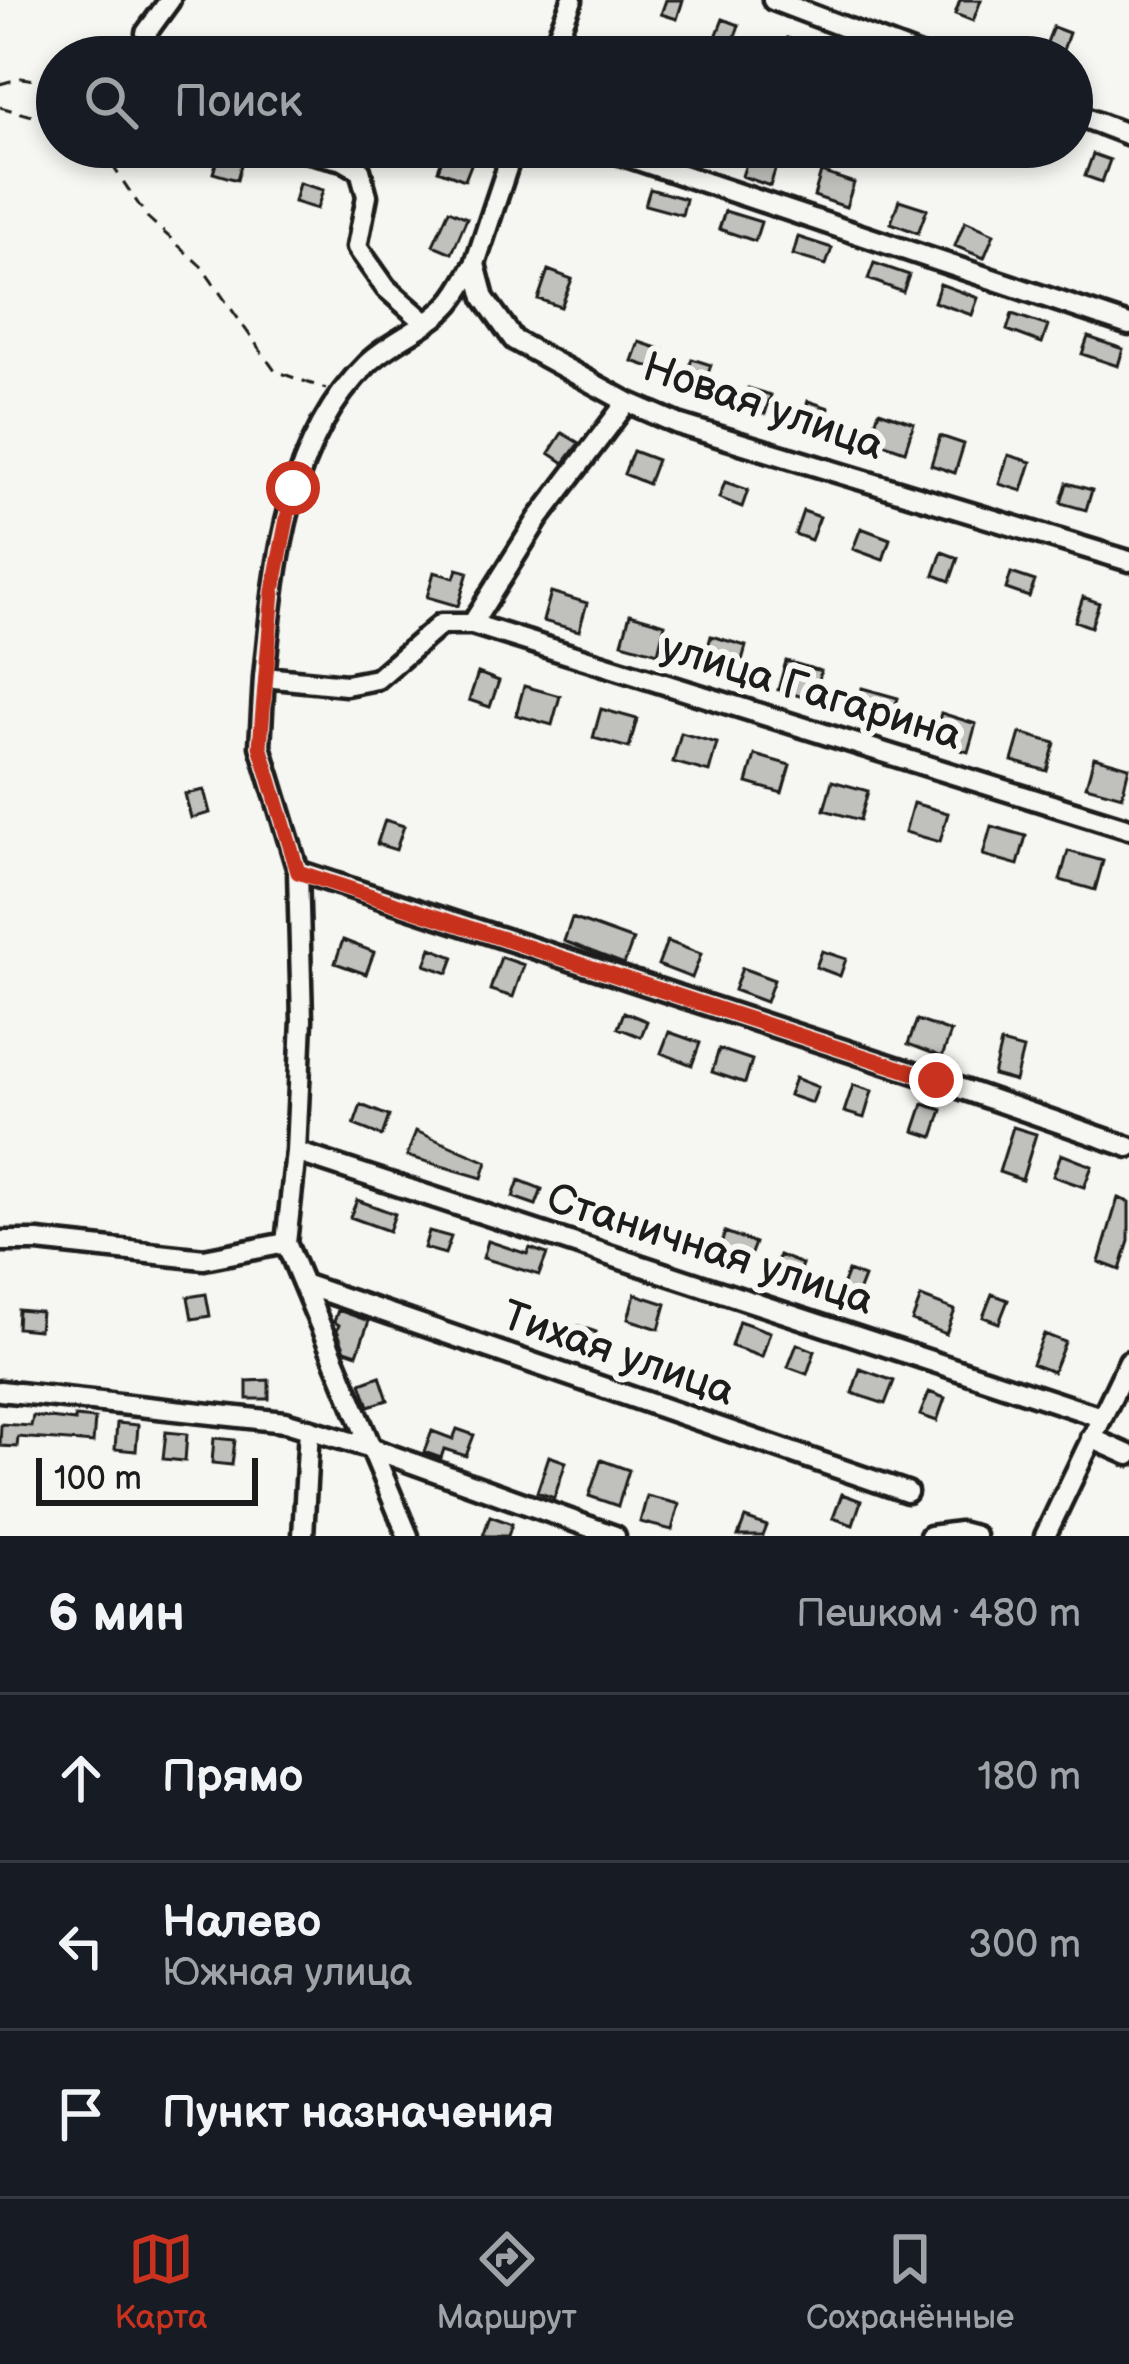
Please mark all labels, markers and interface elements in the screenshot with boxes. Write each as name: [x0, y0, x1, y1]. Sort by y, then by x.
search box: [36, 36, 1093, 168]
icon: search: [78, 69, 144, 135]
text: Поиск: [174, 75, 302, 130]
street label: Новая улица: [636, 342, 890, 472]
route start: [266, 461, 320, 515]
street label: улица Гагарина: [655, 622, 968, 762]
route end: [909, 1053, 963, 1107]
street label: Станичная улица: [540, 1173, 880, 1327]
street label: Тихая улица: [495, 1290, 741, 1418]
scale bar: [36, 1452, 258, 1505]
text: 100 m: [54, 1459, 142, 1499]
text: 6 мин: [48, 1584, 185, 1645]
text: Пешком · 480 m: [796, 1591, 1081, 1638]
icon: ahead: [48, 1745, 114, 1811]
text: Прямо: [162, 1750, 303, 1805]
text: 180 m: [977, 1754, 1081, 1801]
text: Налево: [162, 1895, 321, 1950]
icon: left: [48, 1913, 114, 1979]
text: 300 m: [968, 1922, 1081, 1969]
text: Южная улица: [162, 1950, 413, 1997]
icon: arrive: [48, 2081, 114, 2147]
text: Пункт назначения: [162, 2086, 554, 2141]
tab: Карта: [115, 2226, 207, 2338]
tab: Маршрут: [437, 2226, 577, 2338]
tab: Сохранённые: [806, 2226, 1014, 2338]

